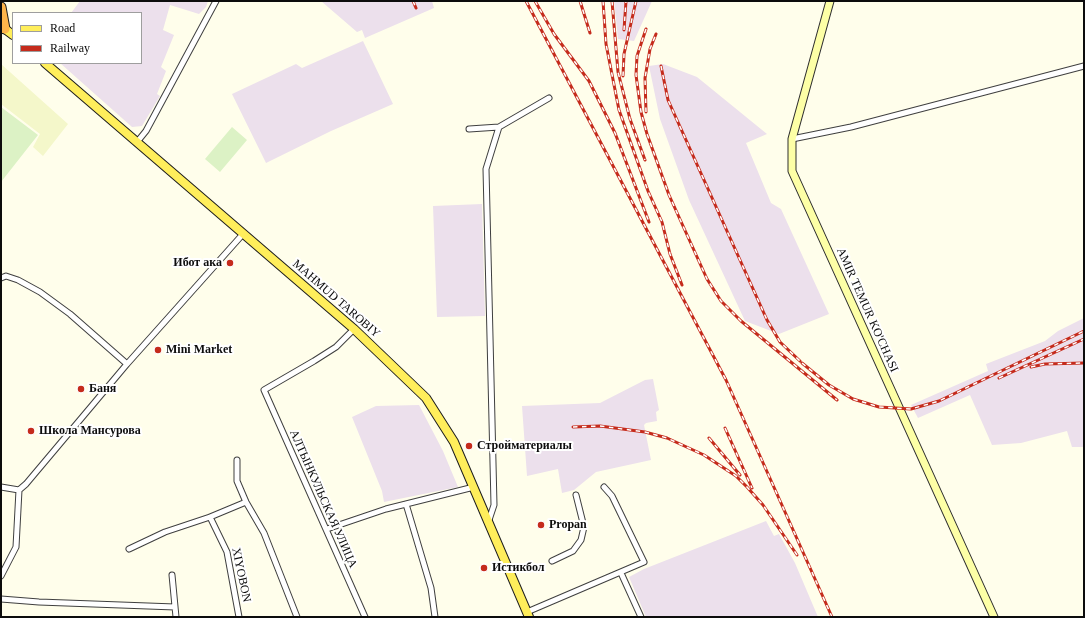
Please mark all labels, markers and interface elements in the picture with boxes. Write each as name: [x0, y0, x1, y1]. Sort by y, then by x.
legend: [12, 12, 142, 64]
text: Road: [50, 21, 75, 35]
text: Railway: [50, 41, 90, 55]
street label: AMIR TEMUR KO'CHASI: [833, 245, 901, 375]
place label: Ибот ака: [173, 256, 222, 270]
street label: MAHMUD TAROBIY: [289, 257, 383, 341]
marker: Ибот ака: [225, 258, 235, 268]
place label: Mini Market: [166, 343, 232, 357]
marker: Mini Market: [153, 345, 163, 355]
place label: Баня: [89, 382, 116, 396]
marker: Баня: [76, 384, 86, 394]
place label: Школа Мансурова: [39, 424, 141, 438]
marker: Школа Мансурова: [26, 426, 36, 436]
street label: АЛТЫНКУЛЬСКАЯ УЛИЦА: [286, 428, 360, 570]
place label: Стройматериалы: [477, 439, 572, 453]
marker: Стройматериалы: [464, 441, 474, 451]
place label: Propan: [549, 518, 587, 532]
marker: Propan: [536, 520, 546, 530]
street label: XIYOBON: [228, 546, 254, 604]
place label: Истикбол: [492, 561, 544, 575]
marker: Истикбол: [479, 563, 489, 573]

